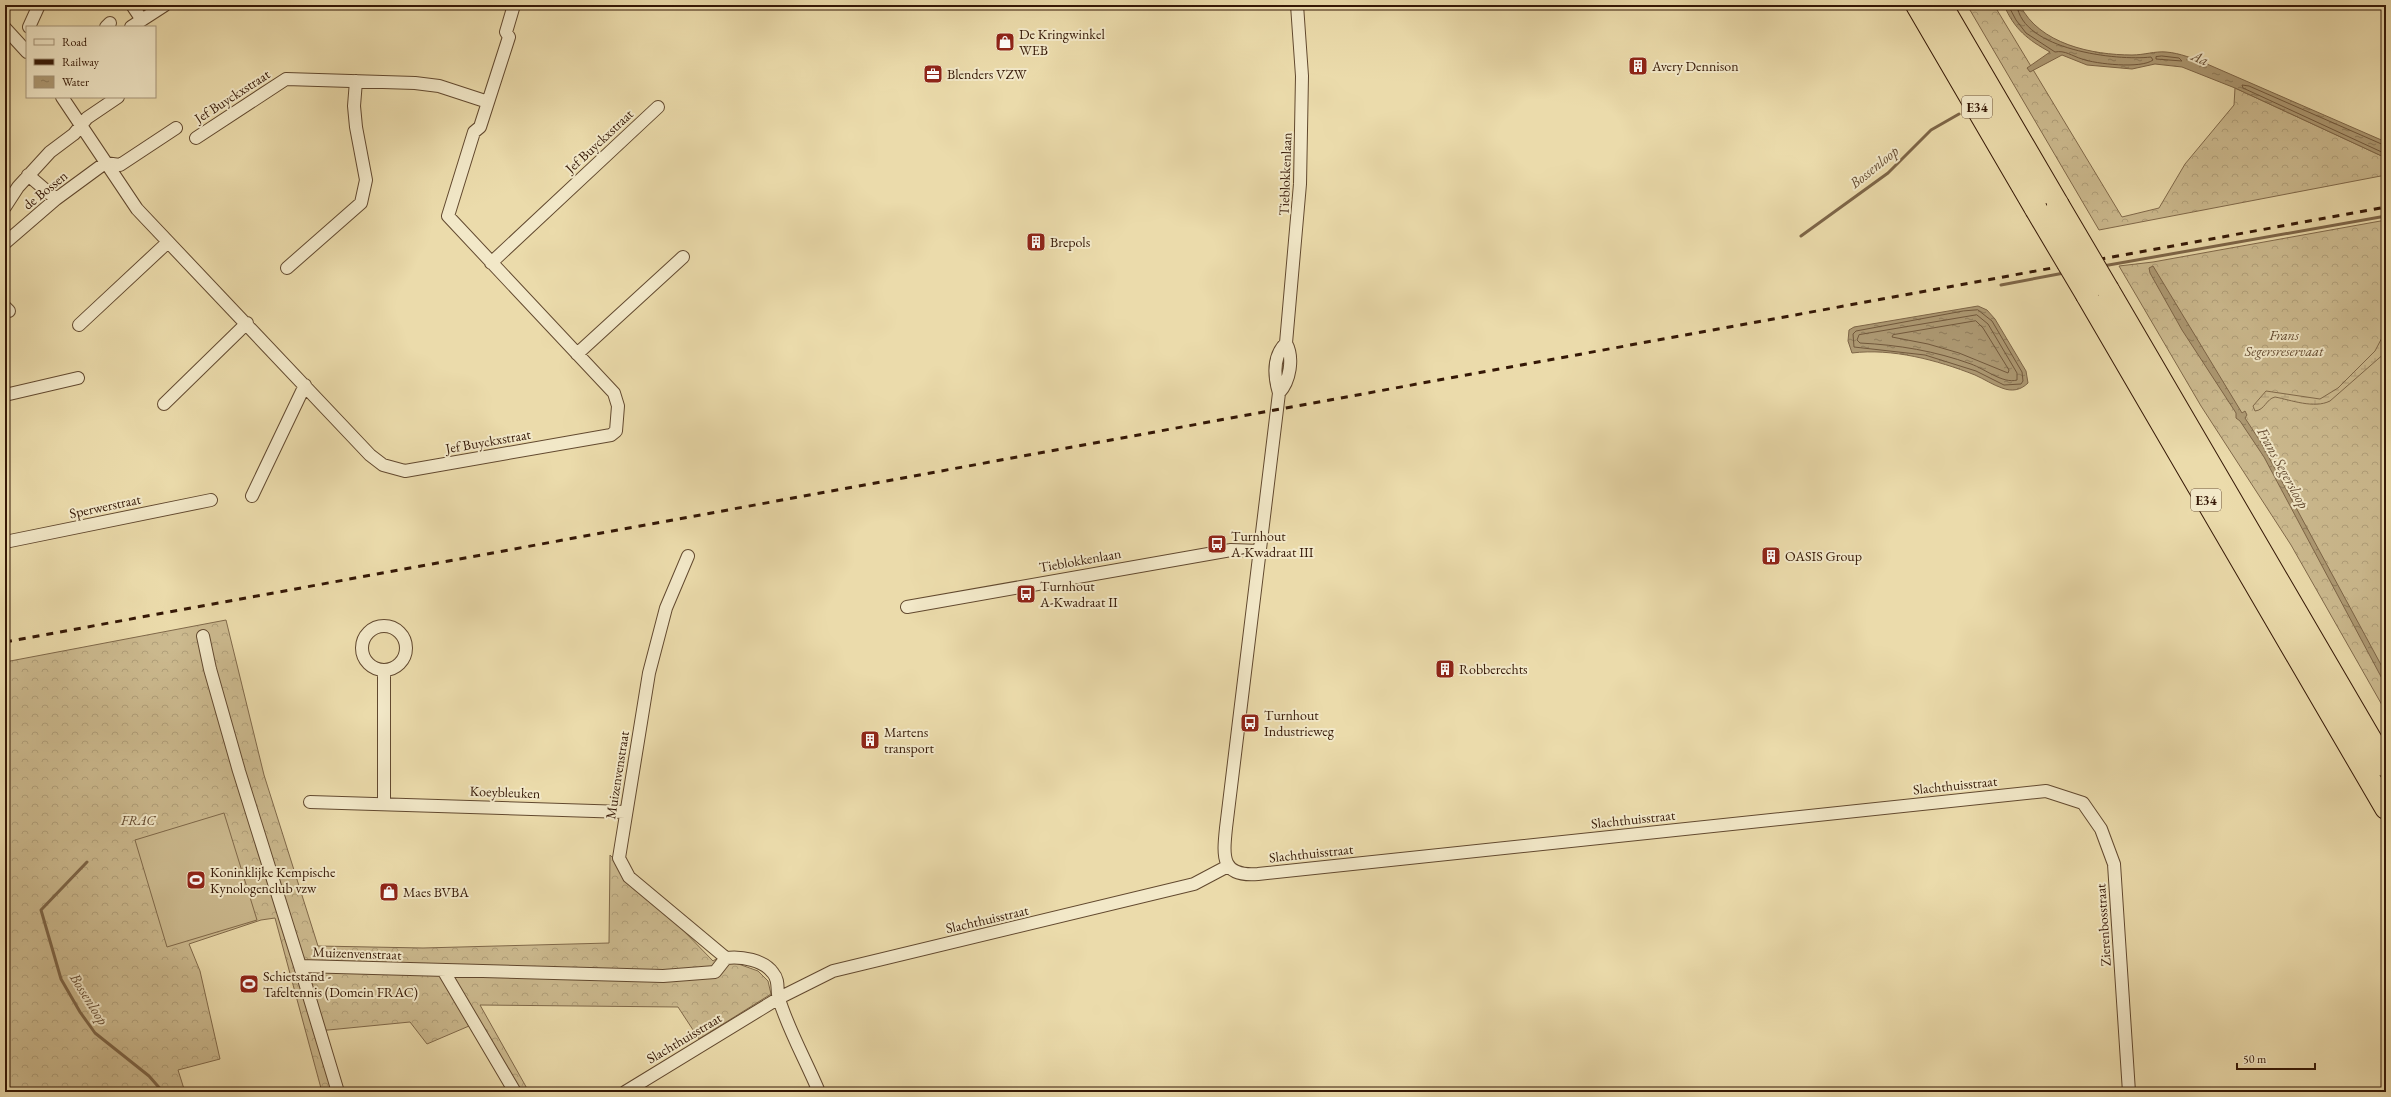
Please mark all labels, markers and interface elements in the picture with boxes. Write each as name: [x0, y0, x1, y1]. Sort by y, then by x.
place label: De Kringwinkel WEB: [1019, 25, 1105, 59]
legend: [26, 26, 156, 98]
shop icon: De Kringwinkel WEB: [994, 31, 1016, 53]
text: Road: [62, 34, 88, 50]
water label: Aa: [2188, 45, 2212, 70]
text: Railway: [62, 54, 100, 70]
building icon: Avery Dennison: [1627, 55, 1649, 77]
place label: Avery Dennison: [1651, 57, 1739, 75]
office icon: Blenders VZW: [922, 63, 944, 85]
street label: Jef Buyckxstraat: [190, 65, 274, 128]
place label: Blenders VZW: [947, 65, 1028, 83]
text: Water: [62, 74, 89, 90]
road number: E34: [1962, 96, 1992, 118]
street label: Jef Buyckxstraat: [561, 105, 637, 178]
street label: Tieblokkenlaan: [1275, 131, 1295, 216]
water label: Bossenloop: [1845, 141, 1902, 193]
street label: de Bossen: [19, 166, 71, 213]
building icon: Brepols: [1025, 231, 1047, 253]
place label: Brepols: [1050, 233, 1091, 251]
park label: Frans Segersreservaat: [2244, 326, 2324, 360]
water label: Frans Segersloop: [2253, 423, 2314, 512]
street label: Jef Buyckxstraat: [443, 425, 533, 458]
road number: E34: [2191, 489, 2221, 511]
street label: Sperwerstraat: [68, 490, 143, 522]
place label: Turnhout A-Kwadraat III: [1230, 527, 1314, 561]
bus stop icon: Turnhout A-Kwadraat III: [1206, 533, 1228, 555]
street label: Tieblokkenlaan: [1037, 544, 1123, 576]
building icon: OASIS Group: [1760, 545, 1782, 567]
place label: OASIS Group: [1785, 547, 1862, 565]
place label: Turnhout A-Kwadraat II: [1039, 577, 1118, 611]
bus stop icon: Turnhout A-Kwadraat II: [1015, 583, 1037, 605]
building icon: Robberechts: [1434, 658, 1456, 680]
place label: Robberechts: [1459, 660, 1528, 678]
place label: Turnhout Industrieweg: [1264, 706, 1335, 740]
bus stop icon: Turnhout Industrieweg: [1239, 712, 1261, 734]
place label: Martens transport: [884, 723, 934, 757]
street label: Muizenvenstraat: [601, 729, 633, 820]
building icon: Martens transport: [859, 729, 881, 751]
street label: Slachthuisstraat: [1912, 772, 1999, 798]
street label: Koeybleuken: [469, 782, 541, 802]
street label: Slachthuisstraat: [1590, 806, 1677, 832]
park label: FRAC: [120, 811, 156, 829]
street label: Slachthuisstraat: [1268, 840, 1355, 866]
place label: Koninklijke Kempische Kynologenclub vzw: [210, 863, 336, 897]
sports icon: Koninklijke Kempische Kynologenclub vzw: [185, 869, 207, 891]
shop icon: Maes BVBA: [378, 881, 400, 903]
place label: Maes BVBA: [403, 883, 469, 901]
street label: Zierenbosstraat: [2091, 883, 2115, 967]
street label: Slachthuisstraat: [944, 901, 1031, 937]
street label: Muizenvenstraat: [312, 942, 402, 964]
place label: Schietstand - Tafeltennis (Domein FRAC): [263, 967, 418, 1001]
water label: Bossenloop: [66, 968, 113, 1029]
sports icon: Schietstand - Tafeltennis (Domein FRAC): [238, 973, 260, 995]
street label: Slachthuisstraat: [643, 1008, 725, 1067]
scale bar: [2237, 1045, 2315, 1071]
text: 50 m: [2243, 1051, 2267, 1067]

